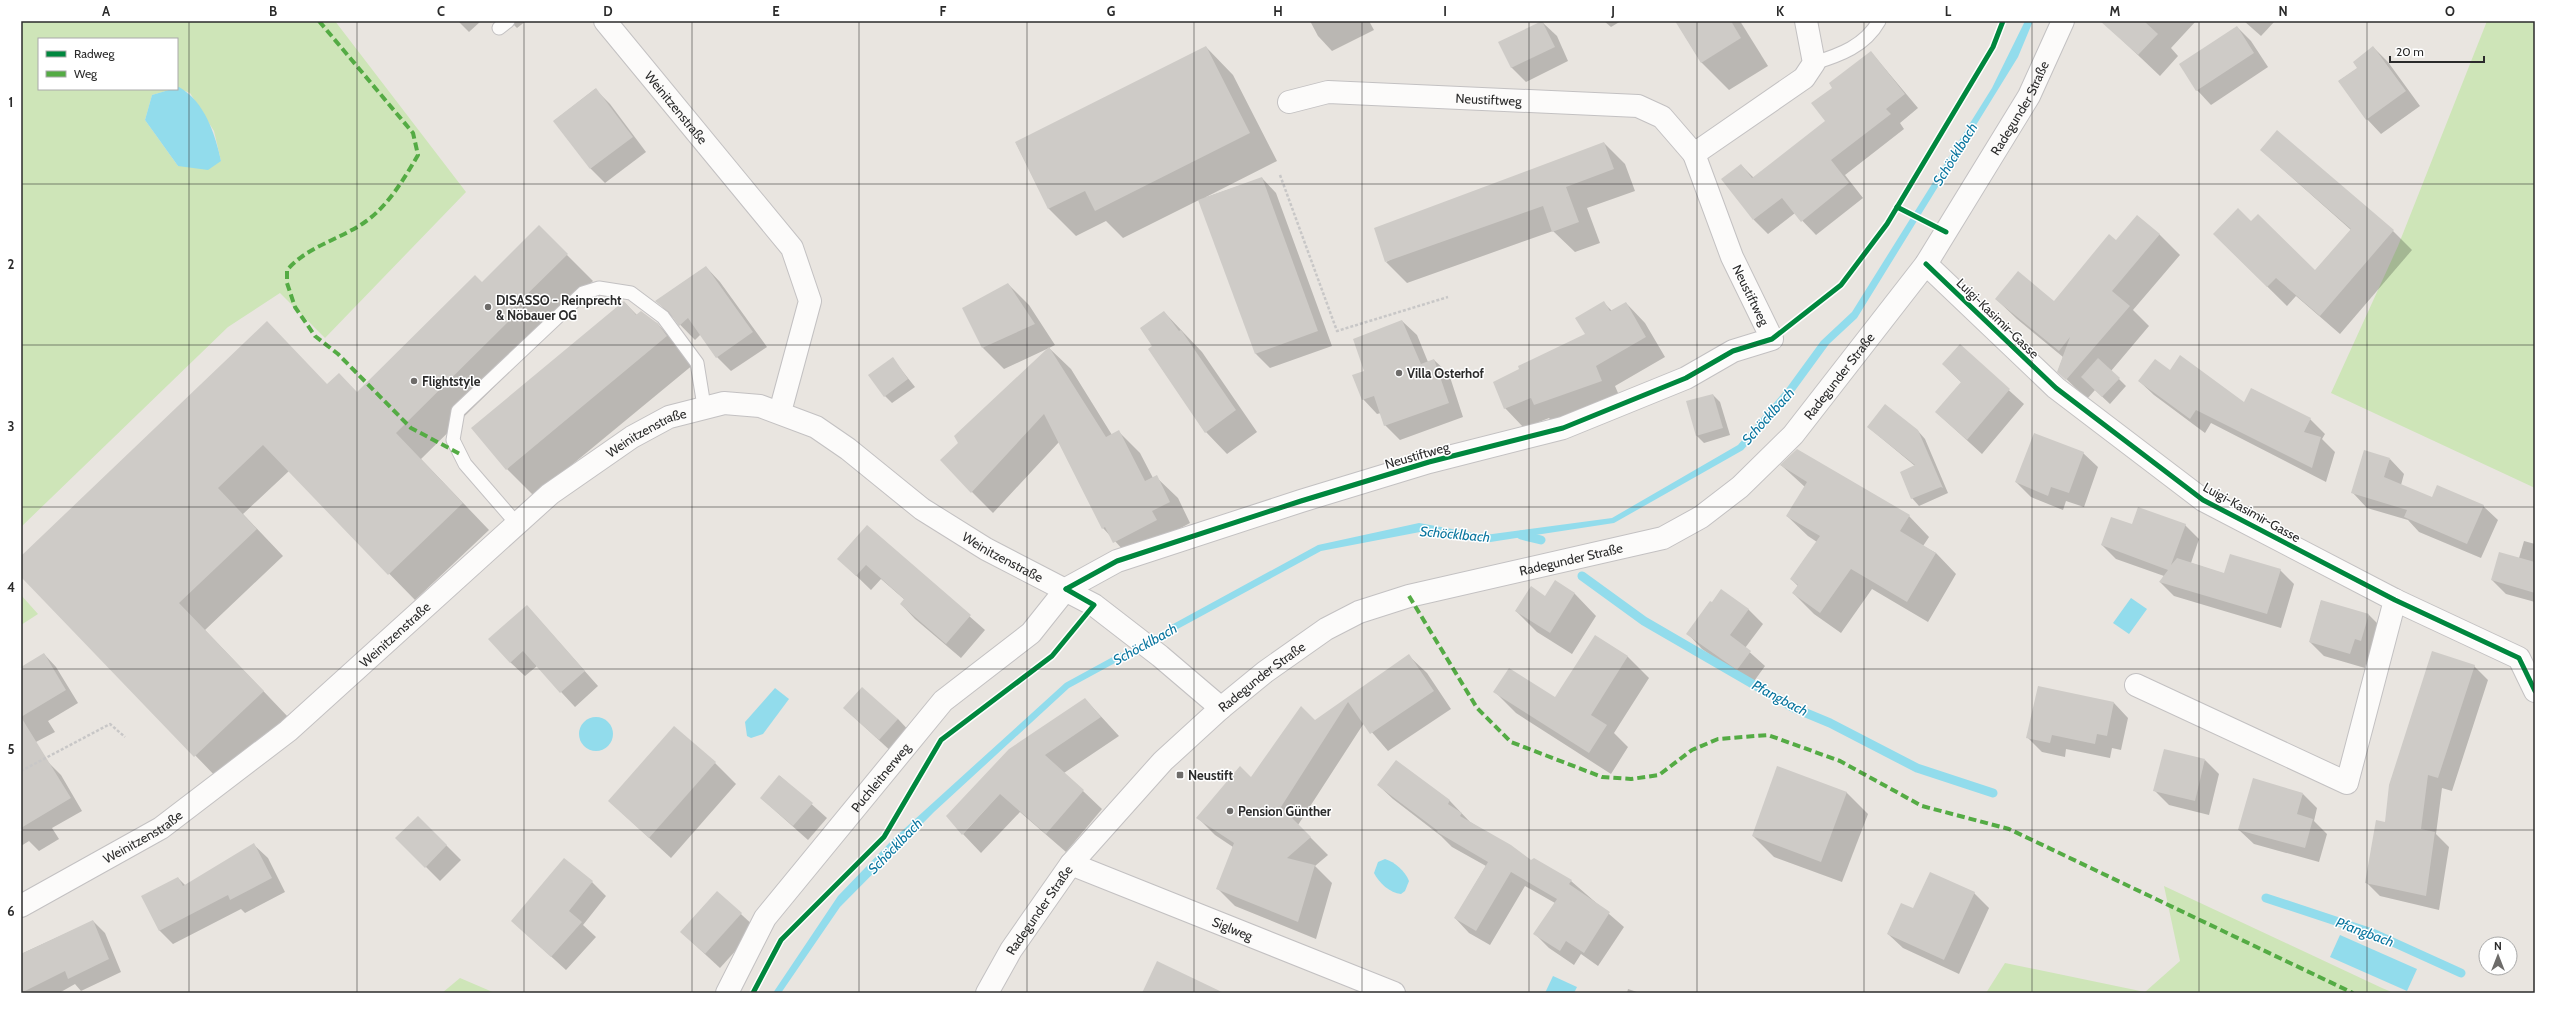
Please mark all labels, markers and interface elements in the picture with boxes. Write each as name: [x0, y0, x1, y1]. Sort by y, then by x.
text: A: [102, 3, 111, 19]
text: B: [269, 3, 277, 19]
text: C: [437, 3, 445, 19]
text: D: [603, 3, 613, 19]
text: E: [772, 3, 780, 19]
text: F: [940, 3, 947, 19]
text: G: [1107, 3, 1116, 19]
text: H: [1273, 3, 1283, 19]
text: I: [1443, 3, 1447, 19]
text: J: [1610, 3, 1615, 19]
text: K: [1776, 3, 1785, 19]
text: L: [1945, 3, 1952, 19]
text: M: [2110, 3, 2121, 19]
text: N: [2278, 3, 2288, 19]
text: O: [2445, 3, 2455, 19]
legend: [38, 38, 178, 90]
scale bar: [2390, 38, 2484, 64]
text: 20 m: [2396, 44, 2424, 59]
text: Radweg: [74, 46, 115, 61]
street label: Radegunder Straße: [1987, 58, 2052, 158]
text: Weg: [74, 66, 98, 81]
street label: Weinitzenstraße: [642, 68, 711, 147]
street label: Neustiftweg: [1455, 90, 1523, 109]
text: 1: [9, 94, 13, 110]
water label: Schöcklbach: [1929, 119, 1981, 189]
text: 2: [8, 256, 15, 272]
street label: Neustiftweg: [1729, 262, 1773, 329]
street label: Luigi-Kasimir-Gasse: [1953, 275, 2043, 362]
place label: DISASSO - Reinprecht & Nöbauer OG: [496, 292, 622, 323]
marker: DISASSO - Reinprecht & Nöbauer OG: [483, 302, 493, 312]
street label: Radegunder Straße: [1800, 329, 1878, 423]
place label: Villa Osterhof: [1407, 365, 1485, 381]
marker: Villa Osterhof: [1394, 368, 1404, 378]
place label: Flightstyle: [422, 373, 481, 389]
marker: Flightstyle: [409, 376, 419, 386]
water label: Schöcklbach: [1738, 384, 1798, 448]
street label: Weinitzenstraße: [603, 405, 688, 461]
text: 3: [7, 418, 15, 434]
street label: Neustiftweg: [1383, 438, 1451, 472]
street label: Luigi-Kasimir-Gasse: [2201, 479, 2304, 545]
water label: Schöcklbach: [1419, 522, 1491, 546]
street label: Weinitzenstraße: [959, 528, 1046, 585]
street label: Radegunder Straße: [1518, 539, 1625, 579]
text: 4: [7, 579, 15, 595]
street label: Weinitzenstraße: [356, 598, 434, 670]
water label: Schöcklbach: [1110, 619, 1180, 669]
street label: Radegunder Straße: [1215, 638, 1308, 715]
water label: Pfangbach: [1749, 676, 1811, 720]
street label: Puchleitnerweg: [847, 739, 914, 815]
text: 5: [8, 741, 15, 757]
place label: Neustift: [1188, 767, 1233, 783]
marker: Neustift: [1175, 770, 1185, 780]
place label: Pension Günther: [1238, 803, 1332, 819]
street label: Weinitzenstraße: [100, 806, 186, 867]
marker: Pension Günther: [1225, 806, 1235, 816]
water label: Schöcklbach: [864, 814, 926, 878]
street label: Radegunder Straße: [1002, 862, 1076, 957]
text: 6: [7, 903, 15, 919]
street label: Siglweg: [1210, 913, 1256, 944]
water label: Pfangbach: [2333, 913, 2397, 951]
north arrow: [2478, 936, 2518, 976]
text: N: [2494, 939, 2502, 953]

